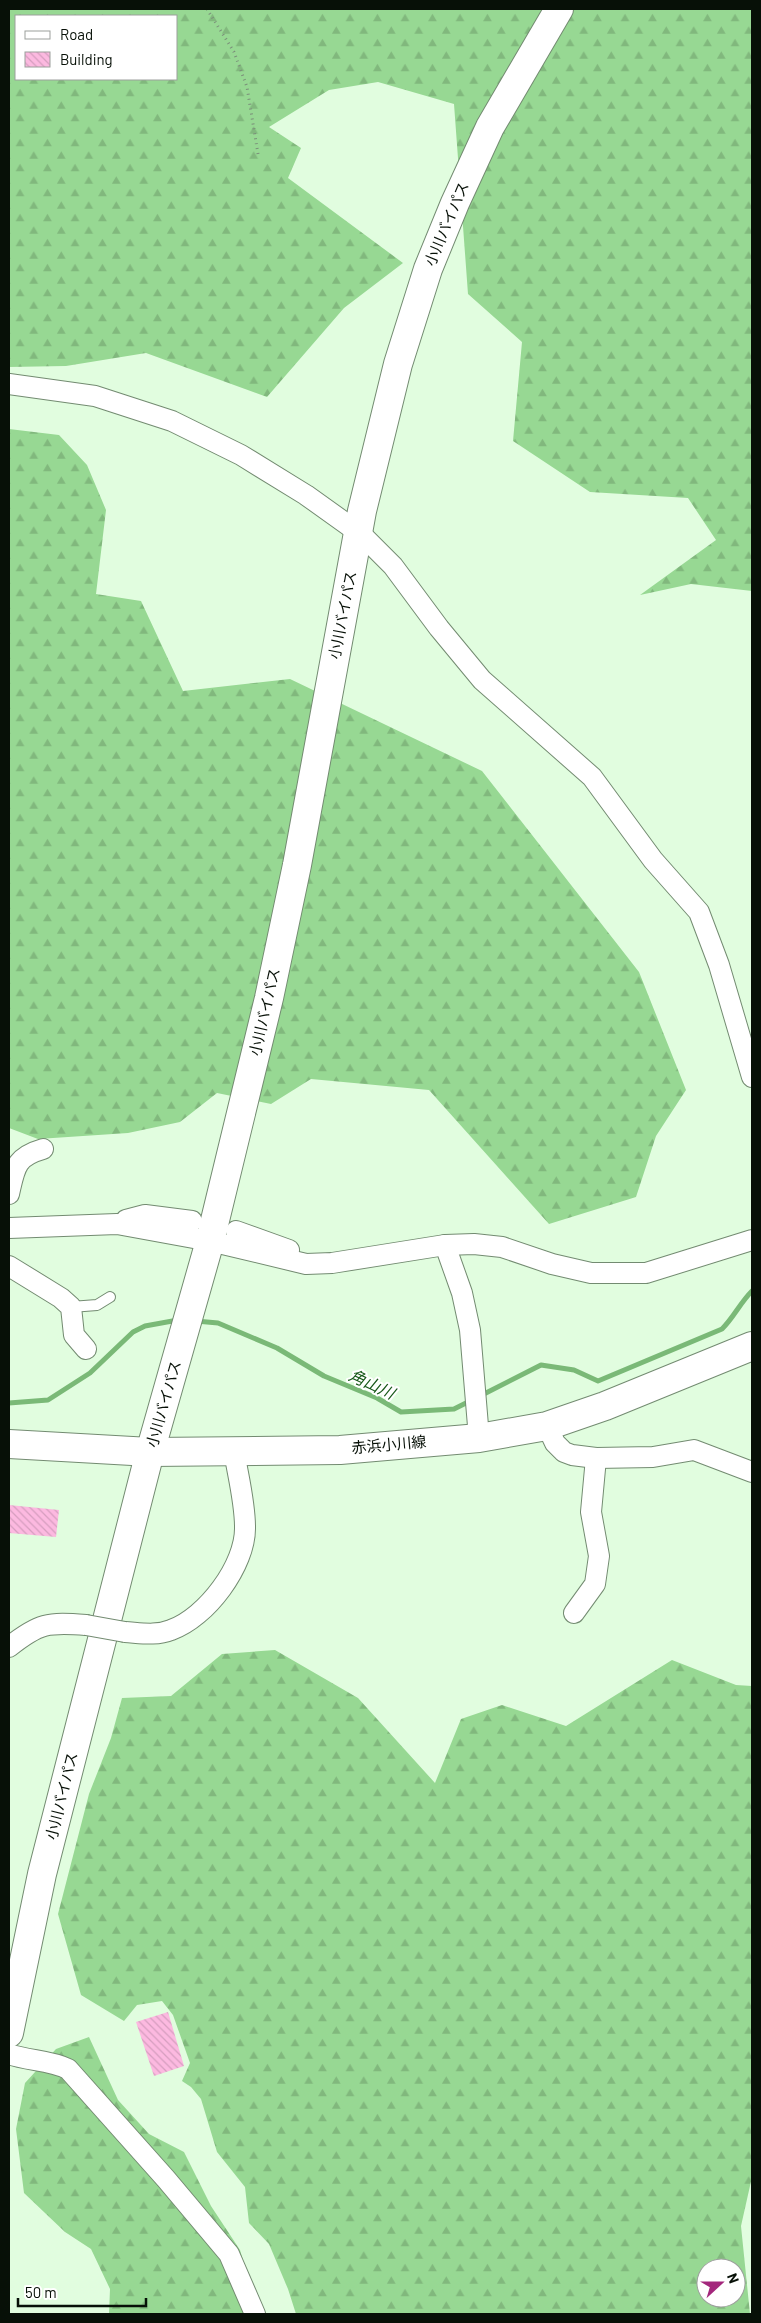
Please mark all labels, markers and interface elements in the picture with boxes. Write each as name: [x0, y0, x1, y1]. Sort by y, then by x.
legend: [15, 15, 178, 80]
text: Road: [60, 25, 93, 43]
text: Building: [60, 50, 113, 68]
street label: 小川バイパス: [420, 179, 472, 268]
street label: 小川バイパス: [325, 569, 359, 661]
street label: 小川バイパス: [245, 966, 283, 1058]
street label: 小川バイパス: [142, 1358, 184, 1449]
water label: 角山川: [346, 1365, 400, 1403]
street label: 赤浜小川線: [351, 1432, 427, 1456]
street label: 小川バイパス: [41, 1750, 81, 1841]
north arrow: [696, 2258, 746, 2308]
text: N: [724, 2271, 743, 2286]
scale bar: [18, 2276, 145, 2308]
text: 50 m: [25, 2283, 57, 2301]

